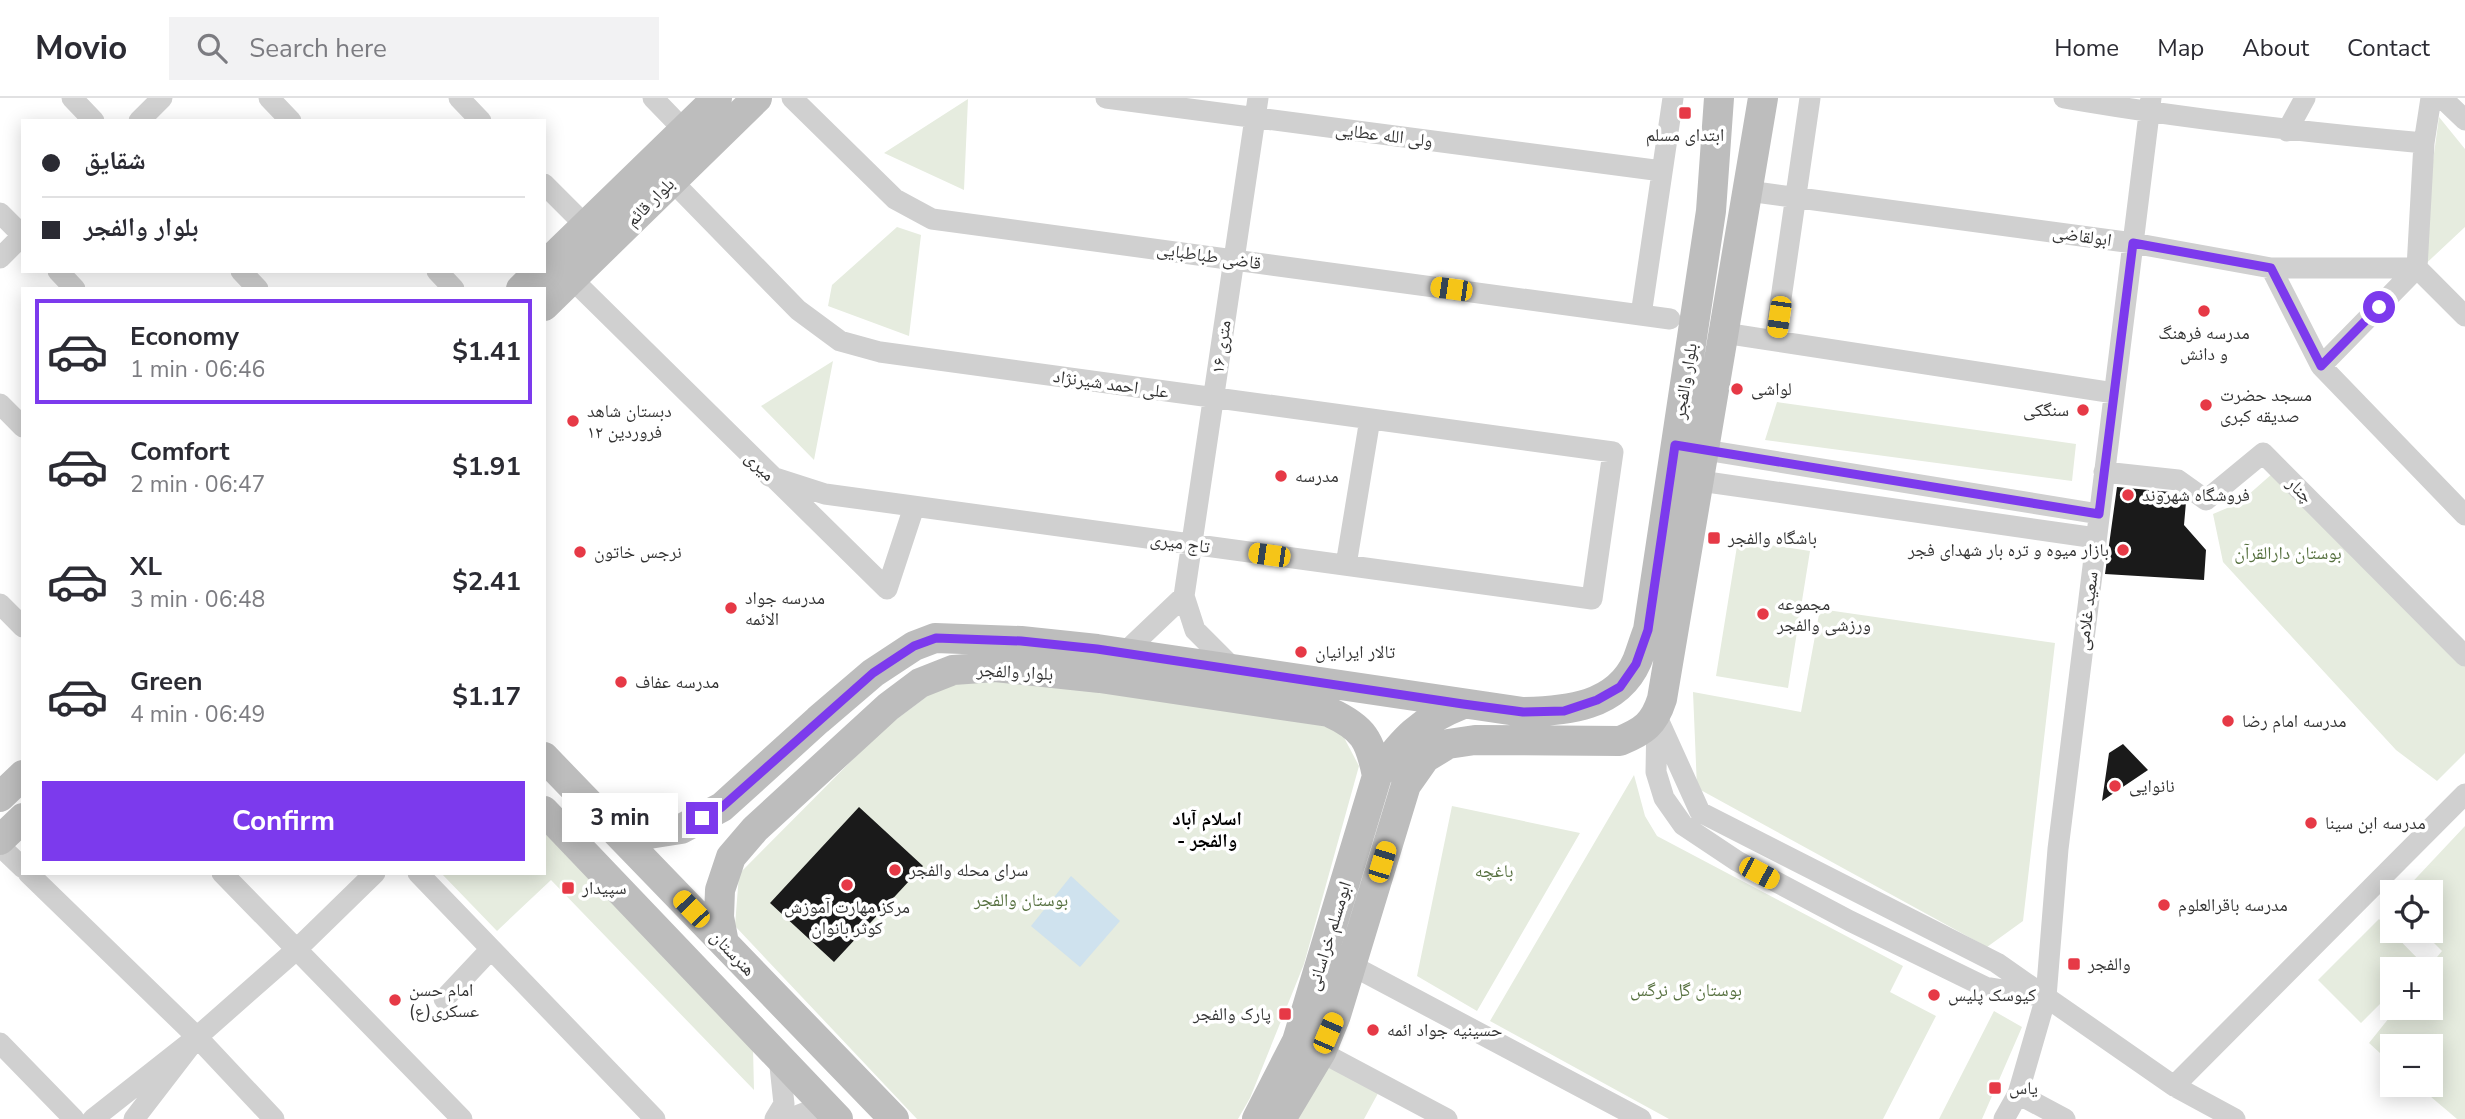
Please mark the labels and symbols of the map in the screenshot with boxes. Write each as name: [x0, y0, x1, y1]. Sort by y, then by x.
marker: ابتدای مسلم: [1677, 105, 1693, 121]
street label: ولی الله عطایی: [1334, 117, 1434, 153]
place label: ابتدای مسلم: [1646, 123, 1724, 147]
street label: بلوار قائم: [620, 172, 680, 232]
street label: ابولقاضی: [2051, 220, 2113, 252]
street label: قاضی طباطبایی: [1155, 237, 1263, 275]
car: [1429, 276, 1474, 302]
route start: [2363, 291, 2395, 323]
car: [1766, 295, 1793, 339]
marker: مدرسه فرهنگ و دانش: [2196, 303, 2212, 319]
street label: ۱۶ متری: [1205, 319, 1237, 375]
place label: مدرسه فرهنگ و دانش: [2158, 321, 2250, 366]
street label: بلوار والفجر: [1667, 341, 1703, 422]
street label: علی احمد شیرنژاد: [1052, 364, 1170, 404]
place label: لواشی: [1751, 377, 1792, 401]
marker: لواشی: [1729, 381, 1745, 397]
place label: مسجد حضرت صدیقه کبری: [2220, 383, 2312, 428]
marker: مسجد حضرت صدیقه کبری: [2198, 397, 2214, 413]
place label: سنگکی: [2023, 398, 2069, 422]
place label: دبستان شاهد ۱۲ فروردین: [587, 399, 672, 444]
marker: سنگکی: [2075, 402, 2091, 418]
marker: دبستان شاهد ۱۲ فروردین: [565, 413, 581, 429]
street label: میری: [740, 446, 780, 486]
place label: مدرسه: [1295, 464, 1339, 488]
marker: مدرسه: [1273, 468, 1289, 484]
street label: چنار: [2281, 471, 2318, 508]
place label: فروشگاه شهروند: [2142, 483, 2250, 507]
marker: فروشگاه شهروند: [2120, 487, 2136, 503]
place label: باشگاه والفجر: [1727, 526, 1817, 550]
street label: تاج میری: [1149, 527, 1211, 559]
marker: باشگاه والفجر: [1706, 530, 1722, 546]
place label: بازار میوه و تره‌ بار شهدای فجر: [1907, 538, 2109, 562]
place label: نرجس خاتون: [594, 540, 682, 564]
park label: بوستان دارالقرآن: [2234, 541, 2342, 565]
car: [1247, 542, 1292, 568]
marker: بازار میوه و تره‌ بار شهدای فجر: [2115, 542, 2131, 558]
marker: نرجس خاتون: [572, 544, 588, 560]
street label: سعید غلامی: [2070, 570, 2104, 652]
place label: مدرسه جواد الائمه: [745, 586, 825, 631]
place label: مجموعه ورزشی والفجر: [1776, 592, 1871, 637]
marker: مدرسه جواد الائمه: [723, 600, 739, 616]
marker: مجموعه ورزشی والفجر: [1755, 606, 1771, 622]
place label: تالار ایرانیان: [1315, 640, 1395, 664]
marker: تالار ایرانیان: [1293, 644, 1309, 660]
street label: بلوار والفجر: [975, 658, 1054, 686]
place label: مدرسه عفاف: [635, 670, 719, 694]
marker: مدرسه عفاف: [613, 674, 629, 690]
place label: مدرسه امام رضا: [2242, 709, 2346, 733]
marker: مدرسه امام رضا: [2220, 713, 2236, 729]
place label: نانوایی: [2129, 774, 2175, 798]
marker: نانوایی: [2107, 778, 2123, 794]
callout: 3 min: [562, 794, 678, 842]
route end: [686, 802, 718, 834]
district label: اسلام آباد - والفجر: [1172, 806, 1242, 854]
place label: مدرسه ابن سینا: [2325, 811, 2426, 835]
marker: مدرسه ابن سینا: [2303, 815, 2319, 831]
car: [1366, 839, 1399, 885]
car: [1736, 854, 1783, 892]
place label: سرای محله والفجر: [908, 858, 1028, 882]
park label: باغچه: [1475, 859, 1513, 883]
marker: سرای محله والفجر: [887, 862, 903, 878]
place label: سپیدار: [581, 876, 627, 900]
marker: مرکز مهارت آموزش کوثر بانوان: [839, 877, 855, 893]
street label: ابومسلم خراسانی: [1301, 878, 1357, 994]
marker: سپیدار: [560, 880, 576, 896]
car: [669, 887, 714, 931]
park label: بوستان والفجر: [973, 888, 1068, 912]
place label: مدرسه باقرالعلوم: [2178, 893, 2288, 917]
place label: مرکز مهارت آموزش کوثر بانوان: [784, 895, 910, 940]
marker: مدرسه باقرالعلوم: [2156, 897, 2172, 913]
street label: هنرستان: [705, 925, 761, 981]
place label: والفجر: [2087, 952, 2131, 976]
marker: والفجر: [2066, 956, 2082, 972]
place label: امام حسن عسکری(ع): [409, 978, 479, 1023]
park label: بوستان گل نرگس: [1630, 978, 1742, 1002]
place label: کیوسک پلیس: [1948, 983, 2037, 1007]
marker: کیوسک پلیس: [1926, 987, 1942, 1003]
marker: امام حسن عسکری(ع): [387, 992, 403, 1008]
place label: پارک والفجر: [1192, 1002, 1271, 1026]
marker: پارک والفجر: [1277, 1006, 1293, 1022]
car: [1311, 1010, 1346, 1056]
place label: حسینیه جواد ائمه: [1387, 1018, 1502, 1042]
marker: حسینیه جواد ائمه: [1365, 1022, 1381, 1038]
place label: یاس: [2009, 1076, 2038, 1100]
marker: یاس: [1987, 1080, 2003, 1096]

